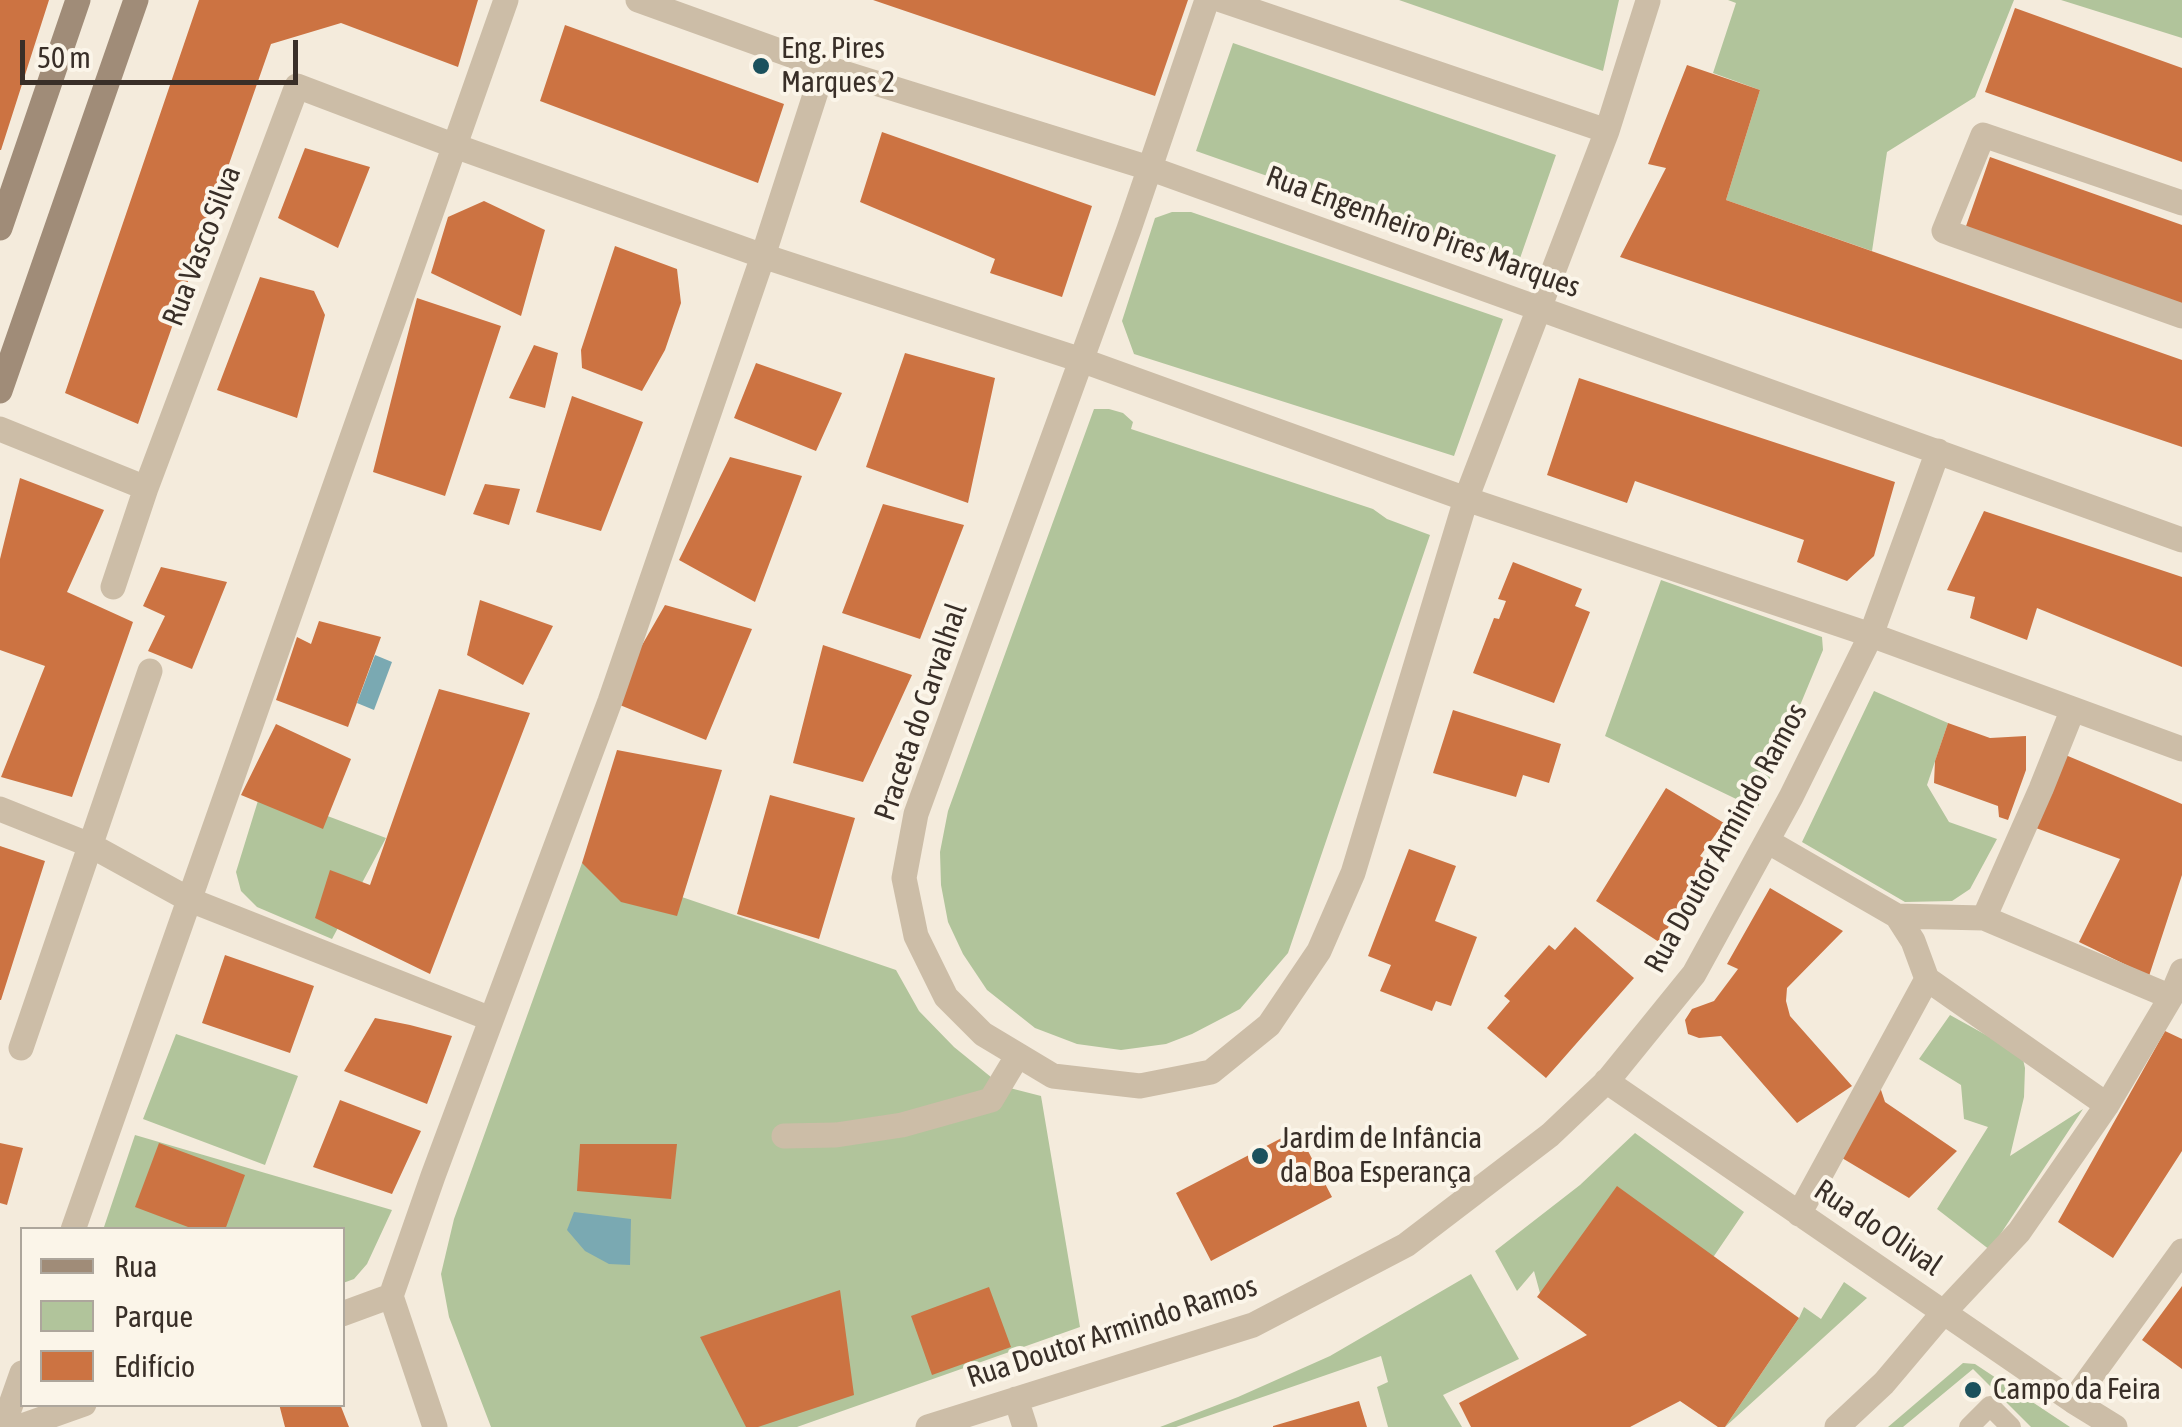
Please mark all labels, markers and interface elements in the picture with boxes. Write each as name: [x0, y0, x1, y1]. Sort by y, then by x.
scale bar: [25, 20, 302, 82]
place label: Eng. Pires Marques 2: [781, 31, 895, 102]
text: 50 m: [37, 40, 91, 74]
marker: Eng. Pires Marques 2: [750, 55, 772, 77]
street label: Rua Engenheiro Pires Marques: [1261, 158, 1585, 306]
street label: Rua Vasco Silva: [155, 161, 249, 331]
street label: Praceta do Carvalhal: [867, 599, 975, 825]
street label: Rua Doutor Armindo Ramos: [1637, 697, 1815, 979]
place label: Jardim de Infância da Boa Esperança: [1280, 1121, 1482, 1192]
marker: Jardim de Infância da Boa Esperança: [1249, 1145, 1271, 1167]
street label: Rua do Olival: [1807, 1172, 1949, 1284]
legend: [20, 1227, 345, 1407]
text: Rua: [114, 1249, 157, 1283]
street label: Rua Doutor Armindo Ramos: [963, 1268, 1261, 1396]
text: Parque: [114, 1299, 193, 1333]
text: Edifício: [114, 1349, 195, 1383]
place label: Campo da Feira: [1993, 1372, 2161, 1408]
marker: Campo da Feira: [1962, 1379, 1984, 1401]

